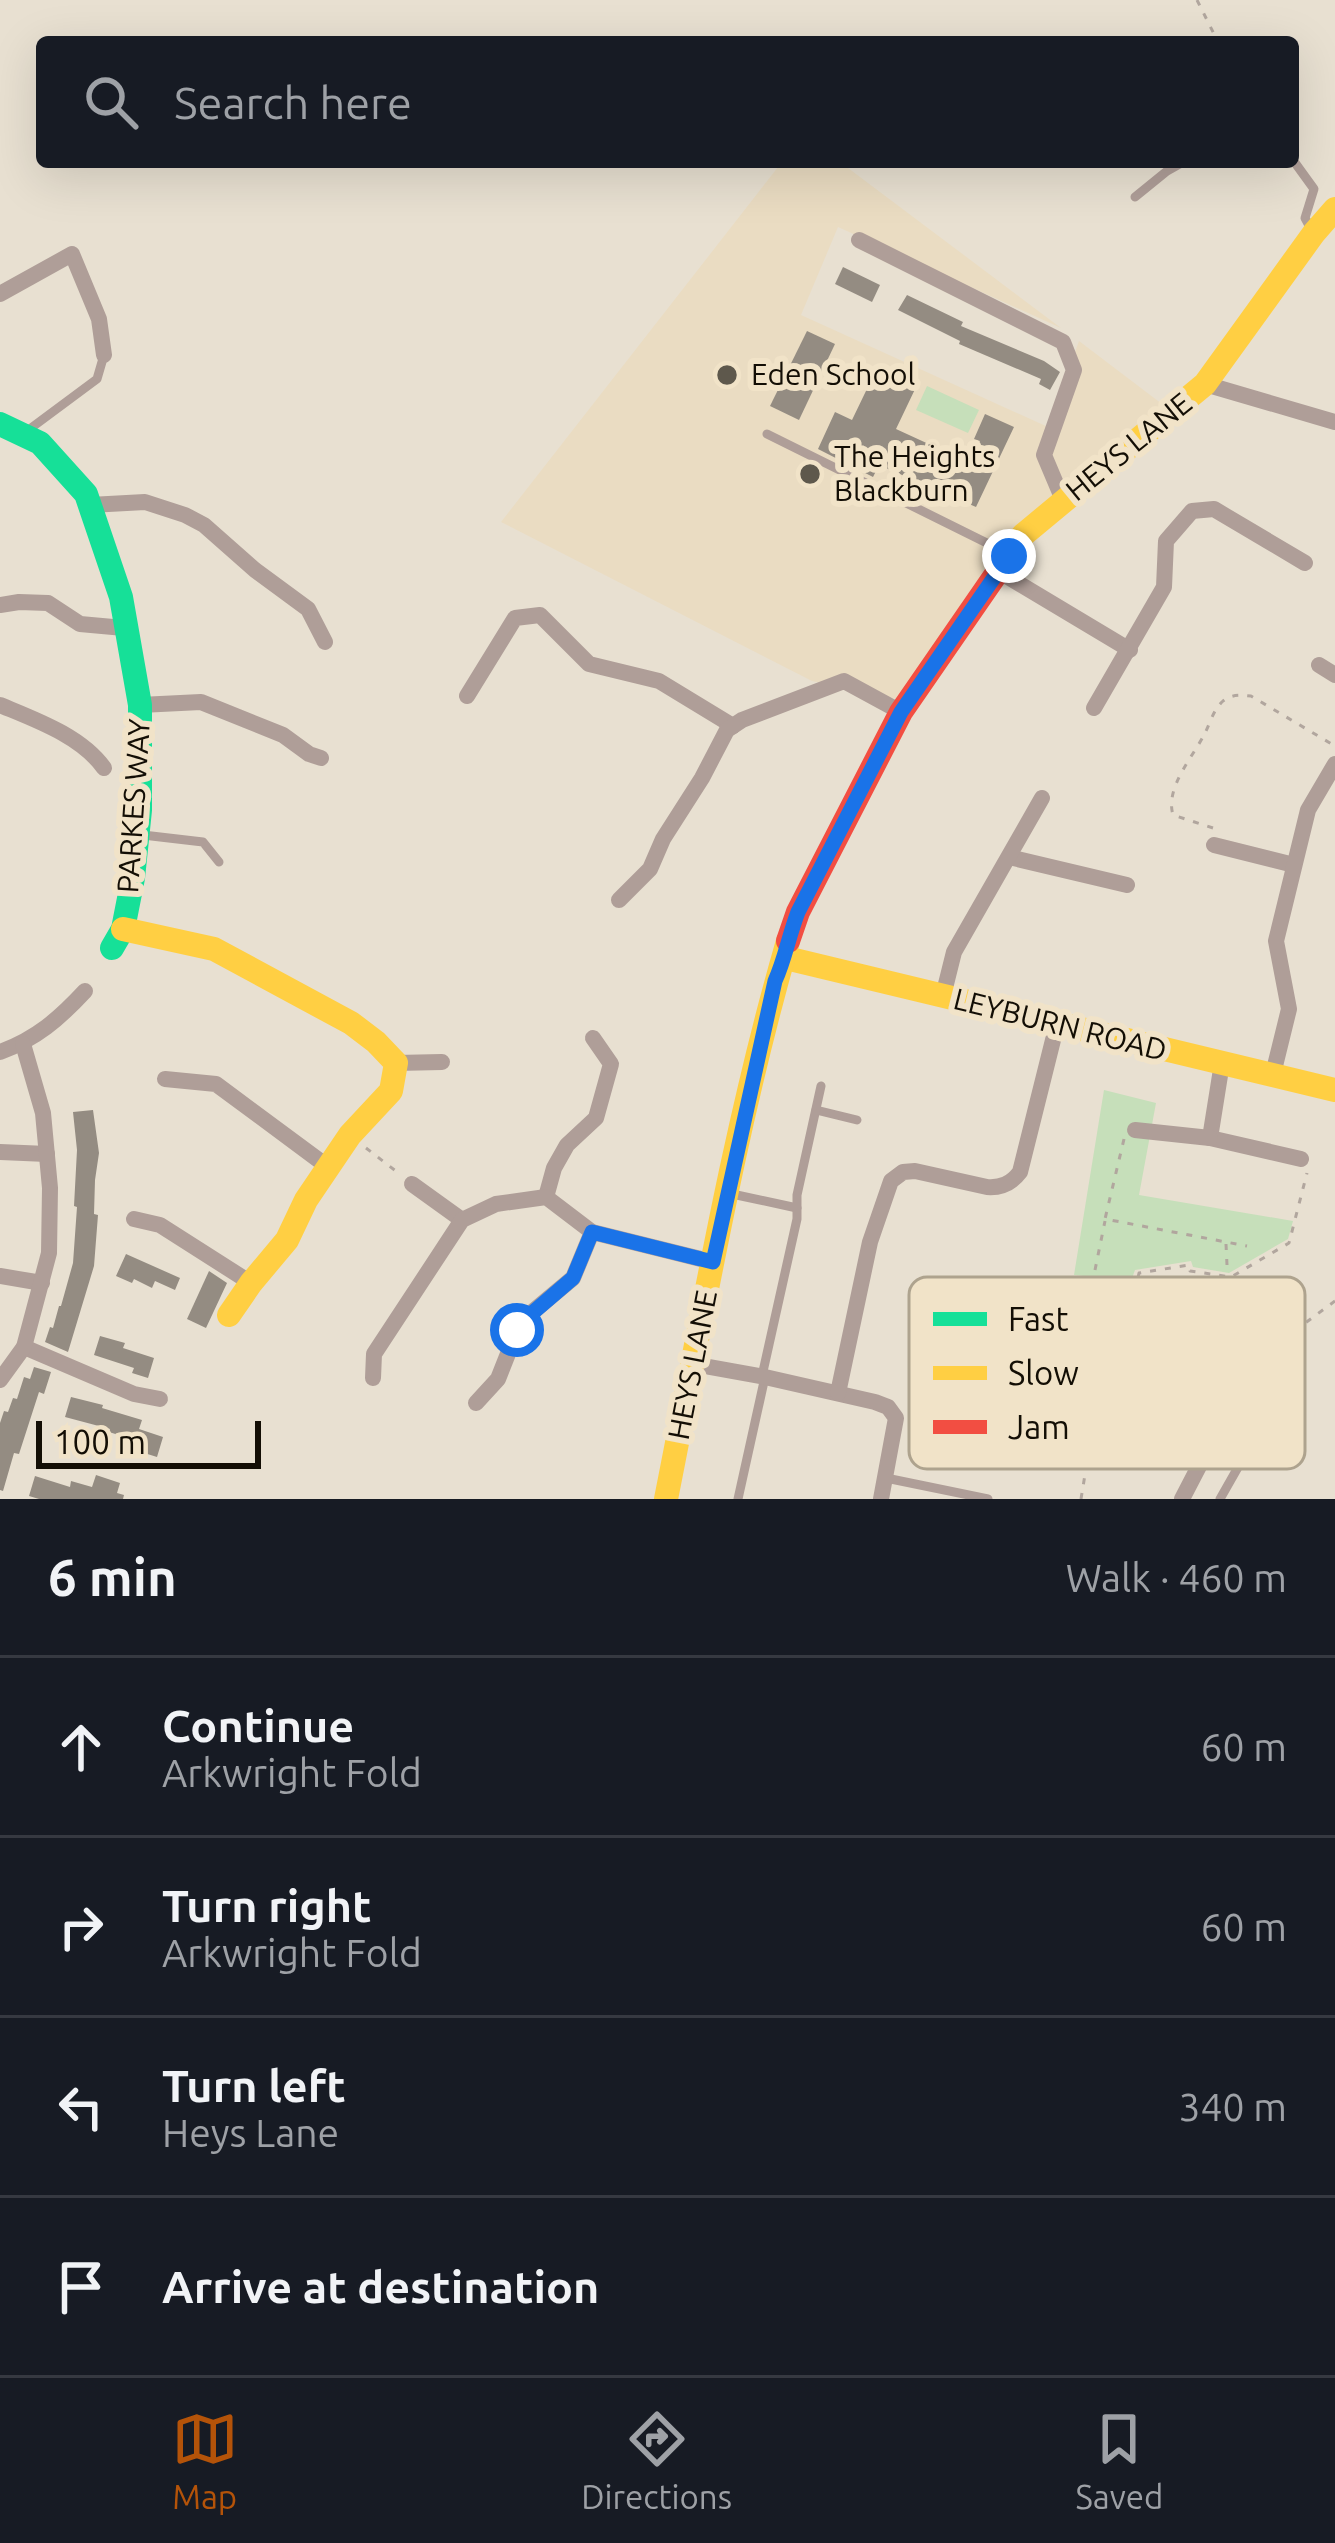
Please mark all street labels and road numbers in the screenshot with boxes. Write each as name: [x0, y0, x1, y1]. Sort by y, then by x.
street label: HEYS LANE: [1059, 385, 1198, 507]
street label: PARKES WAY: [110, 717, 156, 894]
street label: LEYBURN ROAD: [950, 981, 1170, 1067]
street label: HEYS LANE: [661, 1287, 723, 1442]

